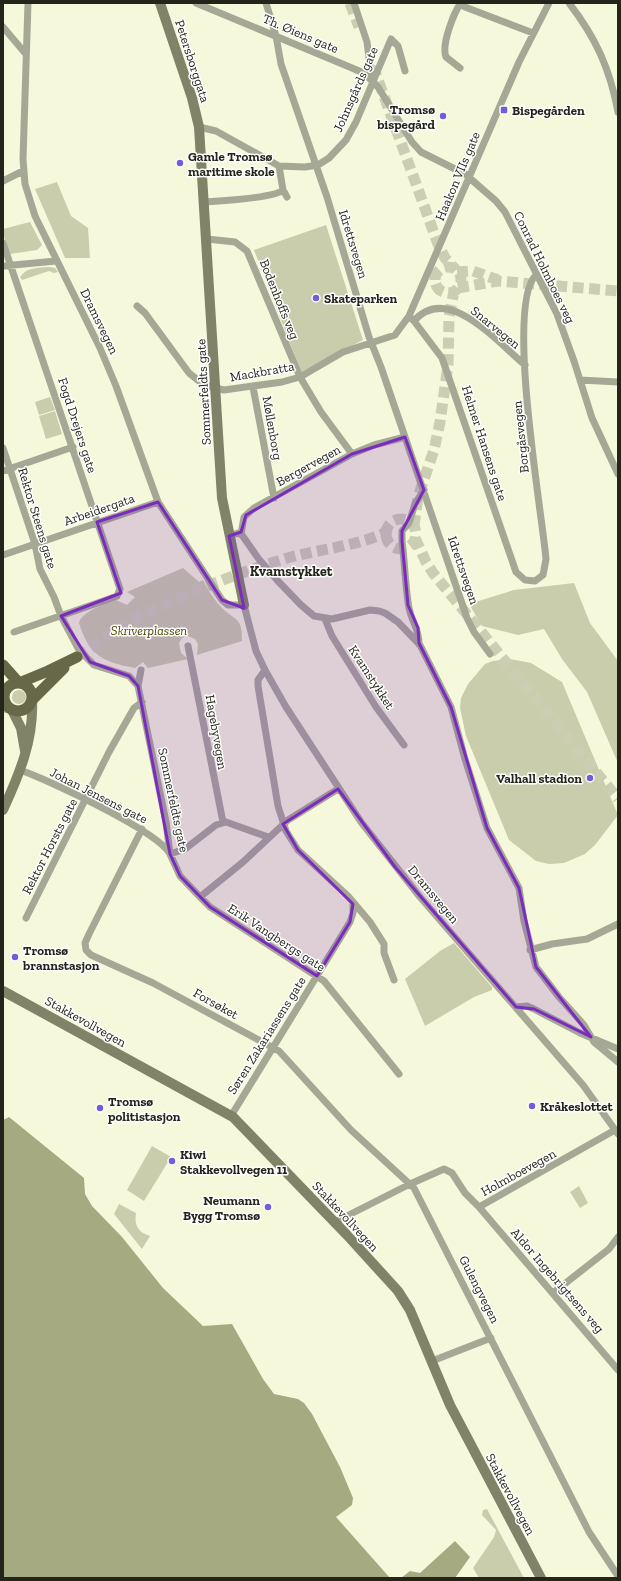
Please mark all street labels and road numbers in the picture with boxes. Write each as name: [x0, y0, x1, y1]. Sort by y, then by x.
street label: Th. Øiens gate: [261, 11, 341, 56]
street label: Petersborggata: [172, 18, 213, 105]
street label: Johnsgårds gate: [330, 44, 381, 134]
street label: Haakon VIIs gate: [432, 129, 483, 223]
street label: Idrettsvegen: [336, 208, 371, 281]
street label: Conrad Holmboes veg: [511, 209, 578, 326]
street label: Bodenhoffs veg: [257, 257, 302, 341]
street label: Dramsvegen: [77, 286, 122, 357]
street label: Snarvegen: [468, 303, 524, 352]
street label: Sommerfeldts gate: [193, 339, 214, 445]
street label: Mackbratta: [229, 358, 296, 385]
street label: Fogd Drejers gate: [54, 376, 100, 475]
street label: Helmer Hansens gate: [459, 384, 510, 503]
street label: Møllenborg: [260, 395, 285, 461]
street label: Borgåsvegen: [509, 400, 532, 474]
street label: Bergervegen: [273, 441, 344, 489]
street label: Rektor Steens gate: [15, 466, 60, 570]
street label: Arbeidergata: [62, 490, 137, 529]
street label: Idrettsvegen: [445, 534, 482, 607]
street label: Kvamstykket: [345, 643, 398, 712]
street label: Hagebyvegen: [203, 693, 231, 771]
street label: Sommerfeldts gate: [155, 747, 192, 854]
street label: Johan Jensens gate: [48, 764, 150, 827]
street label: Rektor Horsts gate: [19, 796, 80, 897]
street label: Dramsvegen: [405, 862, 463, 927]
street label: Erik Vangbergs gate: [225, 900, 328, 975]
street label: Søren Zakariassens gate: [224, 974, 309, 1097]
street label: Forsøket: [191, 985, 241, 1022]
street label: Stakkevollvegen: [43, 993, 129, 1050]
street label: Holmboevegen: [478, 1145, 559, 1199]
street label: Stakkevollvegen: [309, 1178, 382, 1255]
street label: Aldor Ingebrigtsens veg: [508, 1225, 607, 1336]
street label: Gulengvegen: [456, 1253, 503, 1326]
street label: Stakkevollvegen: [483, 1451, 539, 1538]

